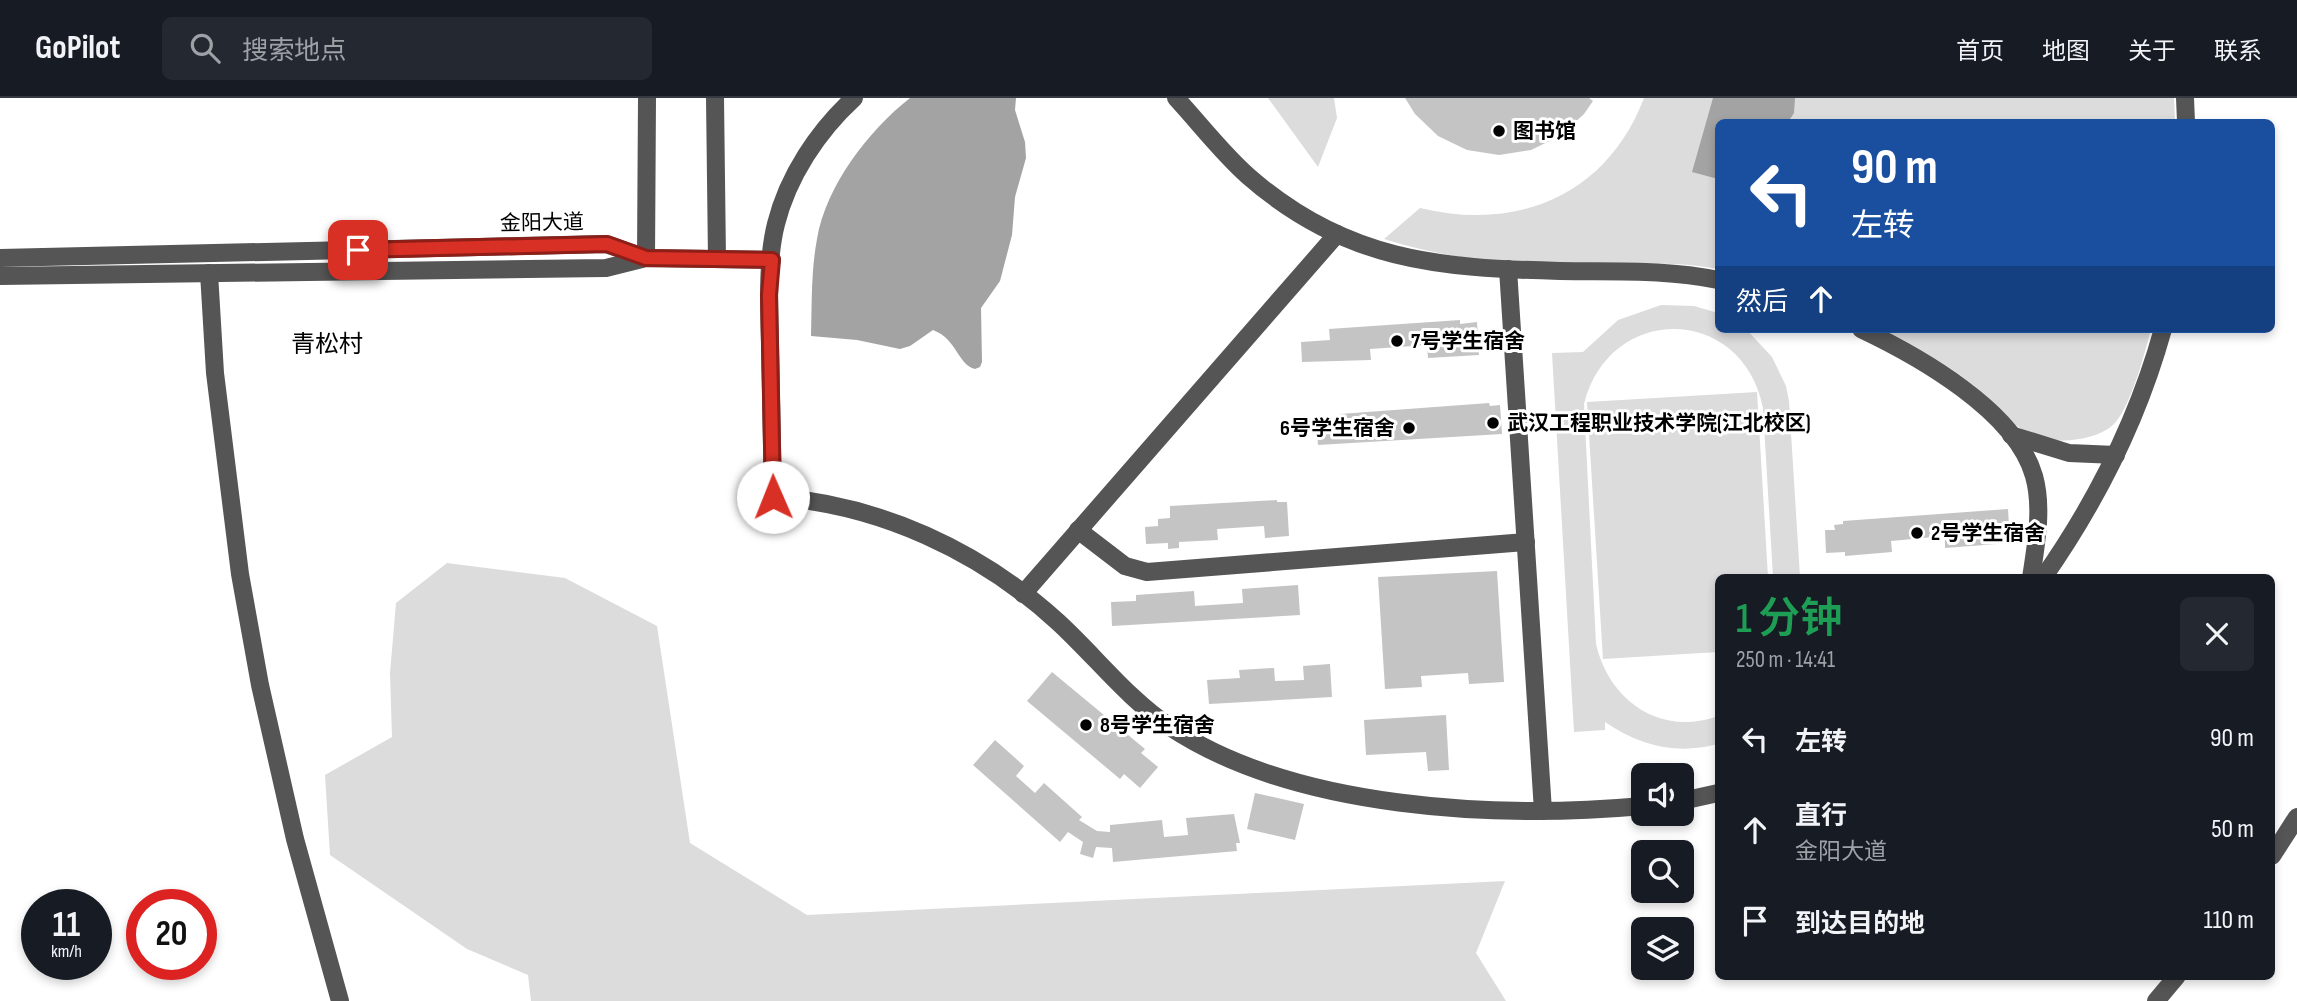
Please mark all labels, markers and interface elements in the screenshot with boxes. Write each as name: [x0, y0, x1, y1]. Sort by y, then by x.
search box: [162, 17, 652, 80]
text: GoPilot: [35, 28, 120, 68]
icon: search: [186, 29, 224, 67]
text: 搜索地点: [242, 36, 346, 67]
text: 首页: [1956, 37, 2004, 66]
text: 地图: [2042, 37, 2090, 66]
text: 关于: [2128, 37, 2176, 66]
text: 联系: [2214, 37, 2262, 66]
place label: 图书馆: [1513, 119, 1576, 144]
marker: 图书馆: [1491, 123, 1507, 139]
text: 90 m: [1851, 139, 1938, 198]
icon: left: [1736, 147, 1827, 238]
text: 左转: [1851, 207, 1915, 246]
street label: 金阳大道: [500, 210, 584, 236]
pin: [328, 220, 388, 280]
icon: arrive: [339, 231, 377, 269]
icon: ahead: [1802, 280, 1840, 318]
text: 然后: [1736, 287, 1788, 318]
place label: 7号学生宿舍: [1411, 329, 1525, 354]
district label: 青松村: [291, 330, 363, 359]
marker: 7号学生宿舍: [1389, 333, 1405, 349]
place label: 武汉工程职业技术学院(江北校区): [1507, 411, 1811, 436]
marker: 武汉工程职业技术学院(江北校区): [1485, 415, 1501, 431]
place label: 6号学生宿舍: [1280, 416, 1395, 441]
marker: 6号学生宿舍: [1401, 420, 1417, 436]
position arrow: [736, 460, 810, 534]
place label: 2号学生宿舍: [1931, 521, 2045, 546]
marker: 2号学生宿舍: [1909, 525, 1925, 541]
text: 1 分钟: [1736, 594, 1842, 645]
button: close: [2180, 597, 2254, 671]
text: 250 m · 14:41: [1736, 646, 1835, 674]
place label: 8号学生宿舍: [1100, 713, 1215, 738]
marker: 8号学生宿舍: [1078, 717, 1094, 733]
icon: left: [1736, 720, 1774, 758]
text: 90 m: [2210, 723, 2254, 754]
text: 左转: [1795, 727, 1847, 758]
map controls: [1631, 763, 1694, 980]
button: sound: [1631, 763, 1694, 826]
text: 直行: [1795, 801, 1847, 832]
icon: ahead: [1736, 811, 1774, 849]
text: 50 m: [2211, 814, 2254, 845]
text: 金阳大道: [1795, 838, 1887, 866]
button: search: [1631, 840, 1694, 903]
speed limit sign: 20: [126, 889, 217, 980]
icon: arrive: [1736, 902, 1774, 940]
text: 11: [53, 904, 80, 947]
text: 110 m: [2203, 905, 2254, 936]
text: 到达目的地: [1795, 909, 1925, 940]
button: layers: [1631, 917, 1694, 980]
text: km/h: [51, 941, 82, 962]

